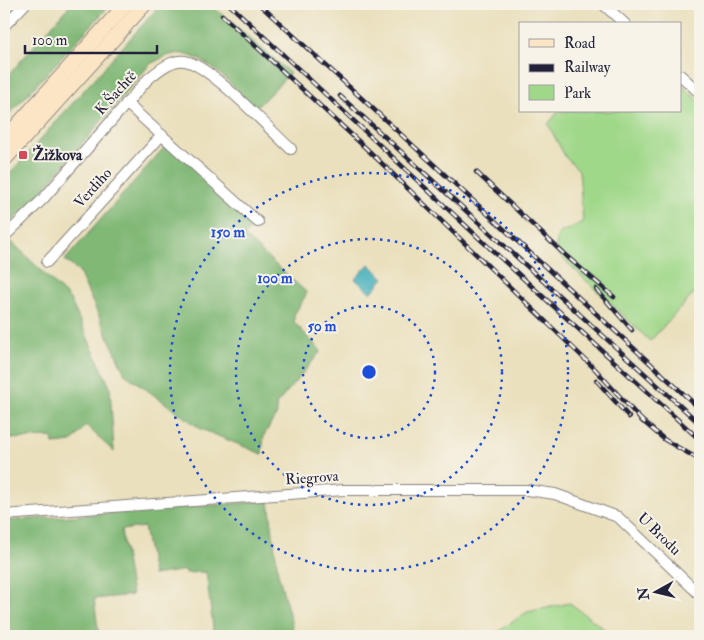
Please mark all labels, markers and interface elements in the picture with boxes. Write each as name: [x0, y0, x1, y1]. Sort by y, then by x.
scale bar: [25, 22, 158, 54]
legend: [519, 22, 682, 112]
text: 100 m: [32, 31, 68, 50]
text: Road: [564, 34, 596, 53]
text: Railway: [564, 58, 611, 77]
street label: K Šachtě: [90, 66, 141, 119]
text: Park: [564, 84, 591, 103]
place label: Žižkova: [33, 144, 83, 165]
marker: Žižkova: [17, 149, 29, 161]
street label: Verdiho: [70, 164, 116, 212]
text: 150 m: [211, 223, 245, 242]
text: 100 m: [257, 269, 293, 288]
text: 50 m: [308, 317, 337, 336]
centre of rings: [360, 363, 378, 381]
street label: Riegrova: [285, 467, 340, 489]
street label: U Brodu: [633, 509, 685, 560]
north arrow: [632, 568, 682, 618]
text: N: [634, 586, 653, 602]

